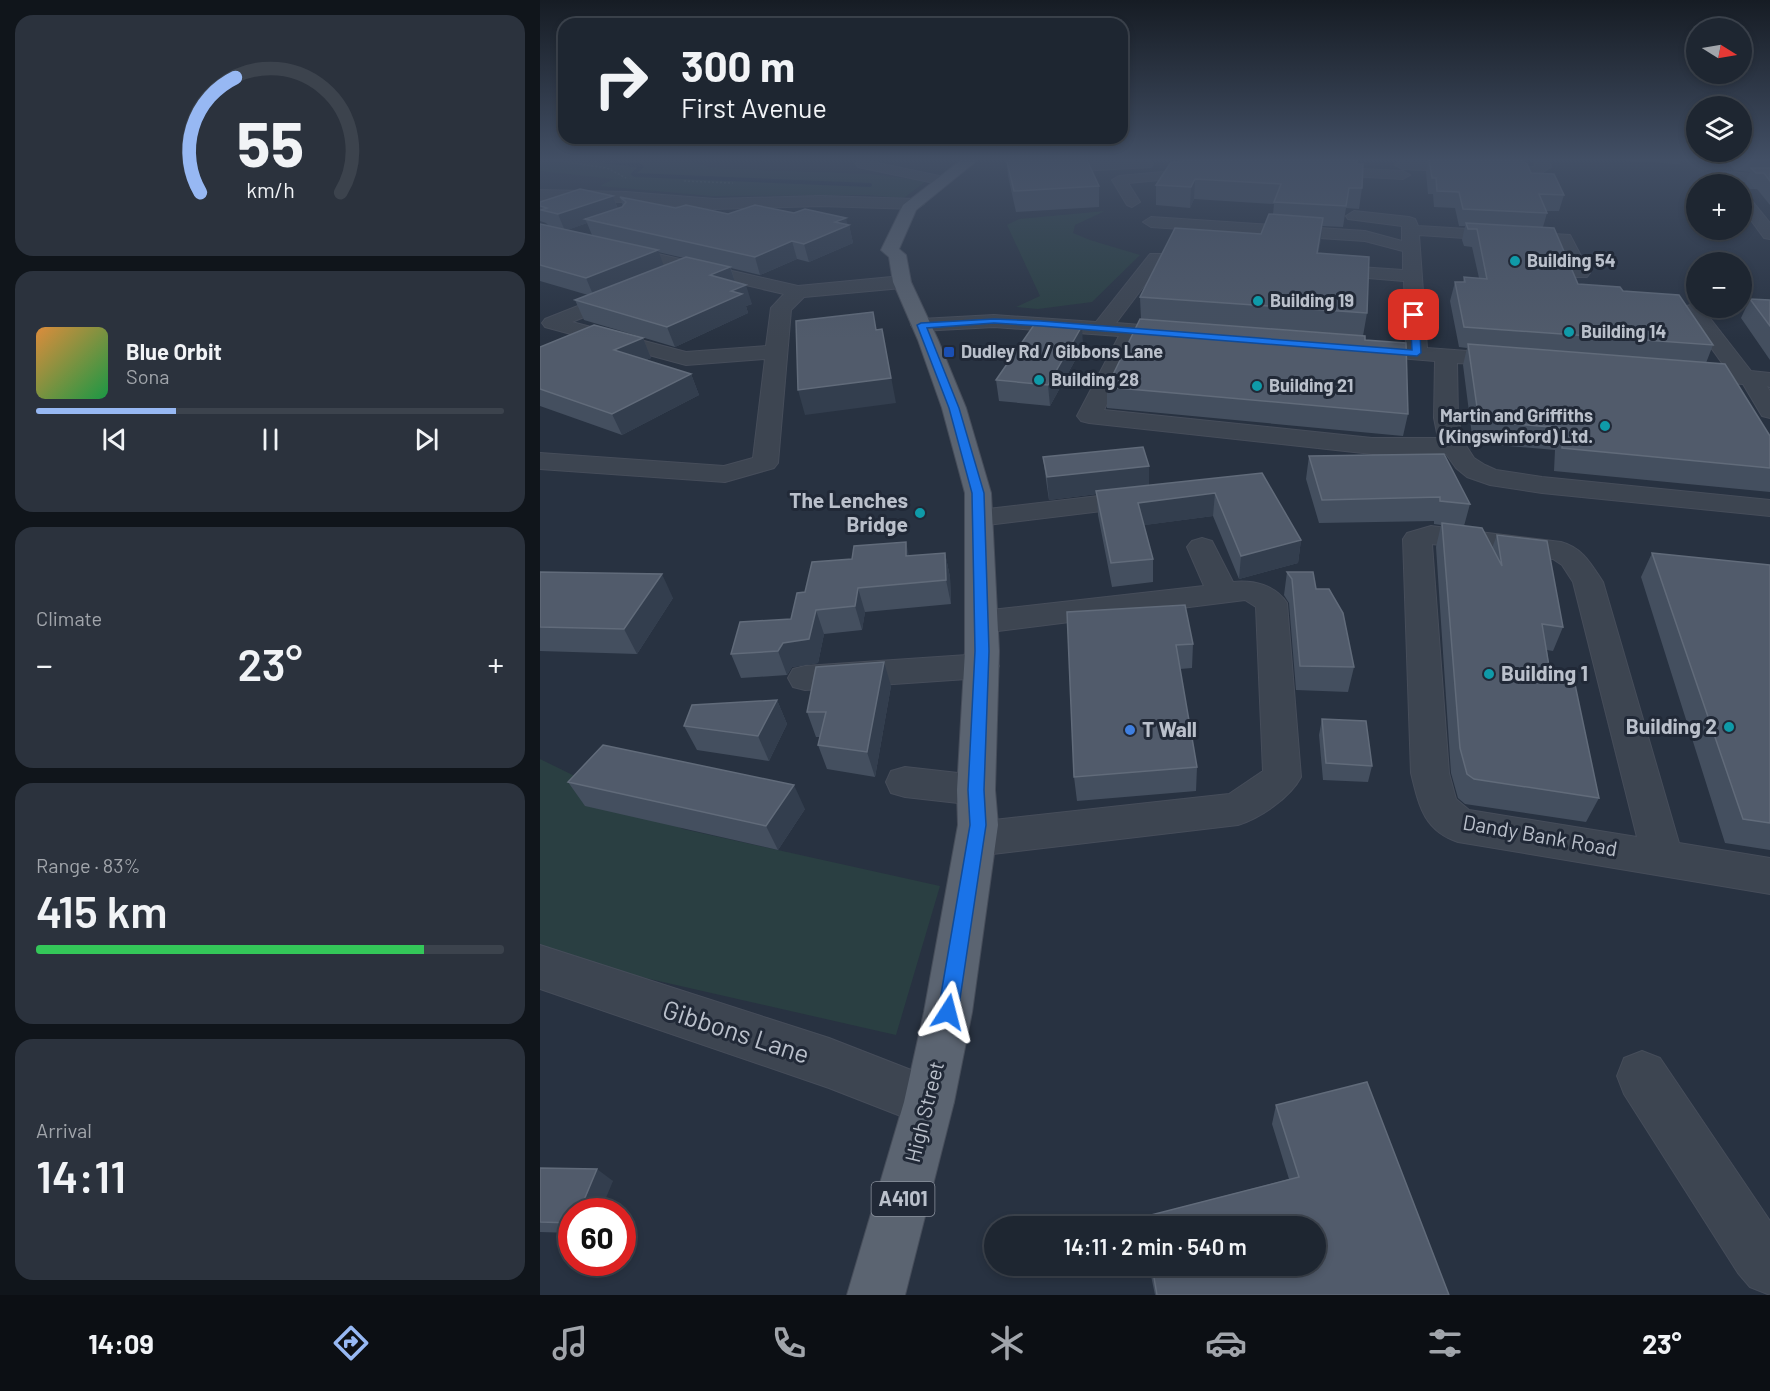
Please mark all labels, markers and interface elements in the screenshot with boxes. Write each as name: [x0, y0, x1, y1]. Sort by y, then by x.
north arrow: [1686, 18, 1752, 84]
map controls: [1686, 18, 1752, 318]
text: 300 m: [681, 40, 795, 90]
icon: right: [582, 42, 660, 120]
text: First Avenue: [681, 91, 827, 123]
button: layers: [1686, 96, 1752, 162]
text: 55: [236, 105, 304, 179]
button: +: [1686, 174, 1752, 240]
text: km/h: [246, 177, 294, 202]
place label: Building 54: [1527, 249, 1616, 271]
button: −: [1686, 252, 1752, 318]
marker: Building 54: [1508, 254, 1522, 268]
place label: Building 19: [1270, 289, 1354, 311]
pin: [1388, 289, 1439, 340]
marker: Building 19: [1251, 294, 1265, 308]
icon: arrive: [1397, 298, 1430, 331]
place label: Building 14: [1581, 320, 1666, 342]
marker: Building 14: [1562, 325, 1576, 339]
text: Blue Orbit: [126, 338, 222, 364]
place label: Dudley Rd / Gibbons Lane: [961, 340, 1163, 362]
marker: Dudley Rd / Gibbons Lane: [942, 345, 956, 359]
text: Sona: [126, 364, 170, 388]
place label: Building 28: [1051, 368, 1139, 390]
marker: Building 28: [1032, 373, 1046, 387]
place label: Building 21: [1269, 374, 1353, 396]
marker: Building 21: [1250, 379, 1264, 393]
place label: Martin and Griffiths (Kingswinford) Ltd.: [1438, 404, 1593, 447]
marker: Martin and Griffiths (Kingswinford) Ltd.: [1598, 419, 1612, 433]
icon: previous: [98, 423, 131, 456]
icon: pause: [254, 423, 287, 456]
icon: next: [410, 423, 443, 456]
place label: The Lenches Bridge: [789, 487, 908, 536]
marker: The Lenches Bridge: [913, 506, 927, 520]
text: Climate: [36, 606, 102, 630]
text: 23°: [237, 636, 303, 690]
text: −: [36, 644, 53, 684]
text: +: [488, 644, 504, 684]
place label: Building 1: [1501, 660, 1588, 685]
marker: Building 1: [1482, 667, 1496, 681]
place label: Building 2: [1626, 713, 1717, 738]
place label: T Wall: [1142, 716, 1197, 741]
marker: Building 2: [1722, 720, 1736, 734]
marker: T Wall: [1123, 723, 1137, 737]
street label: Dandy Bank Road: [1461, 809, 1619, 860]
text: Range · 83%: [36, 853, 140, 877]
text: 415 km: [36, 883, 168, 937]
position arrow: [916, 980, 980, 1044]
street label: Gibbons Lane: [659, 992, 814, 1069]
street label: High Street: [899, 1059, 948, 1165]
text: Arrival: [36, 1118, 92, 1142]
text: 14:11: [36, 1148, 126, 1202]
road number: A4101: [872, 1182, 934, 1216]
speed limit sign: 60: [558, 1198, 636, 1276]
text: 14:11 · 2 min · 540 m: [1063, 1233, 1247, 1259]
icon: directions: [330, 1322, 372, 1364]
icon: music: [549, 1322, 591, 1364]
icon: phone: [768, 1322, 810, 1364]
icon: climate: [986, 1322, 1028, 1364]
icon: car: [1205, 1322, 1247, 1364]
icon: filters: [1424, 1322, 1466, 1364]
text: 14:09: [88, 1327, 154, 1359]
text: 23°: [1642, 1327, 1682, 1359]

